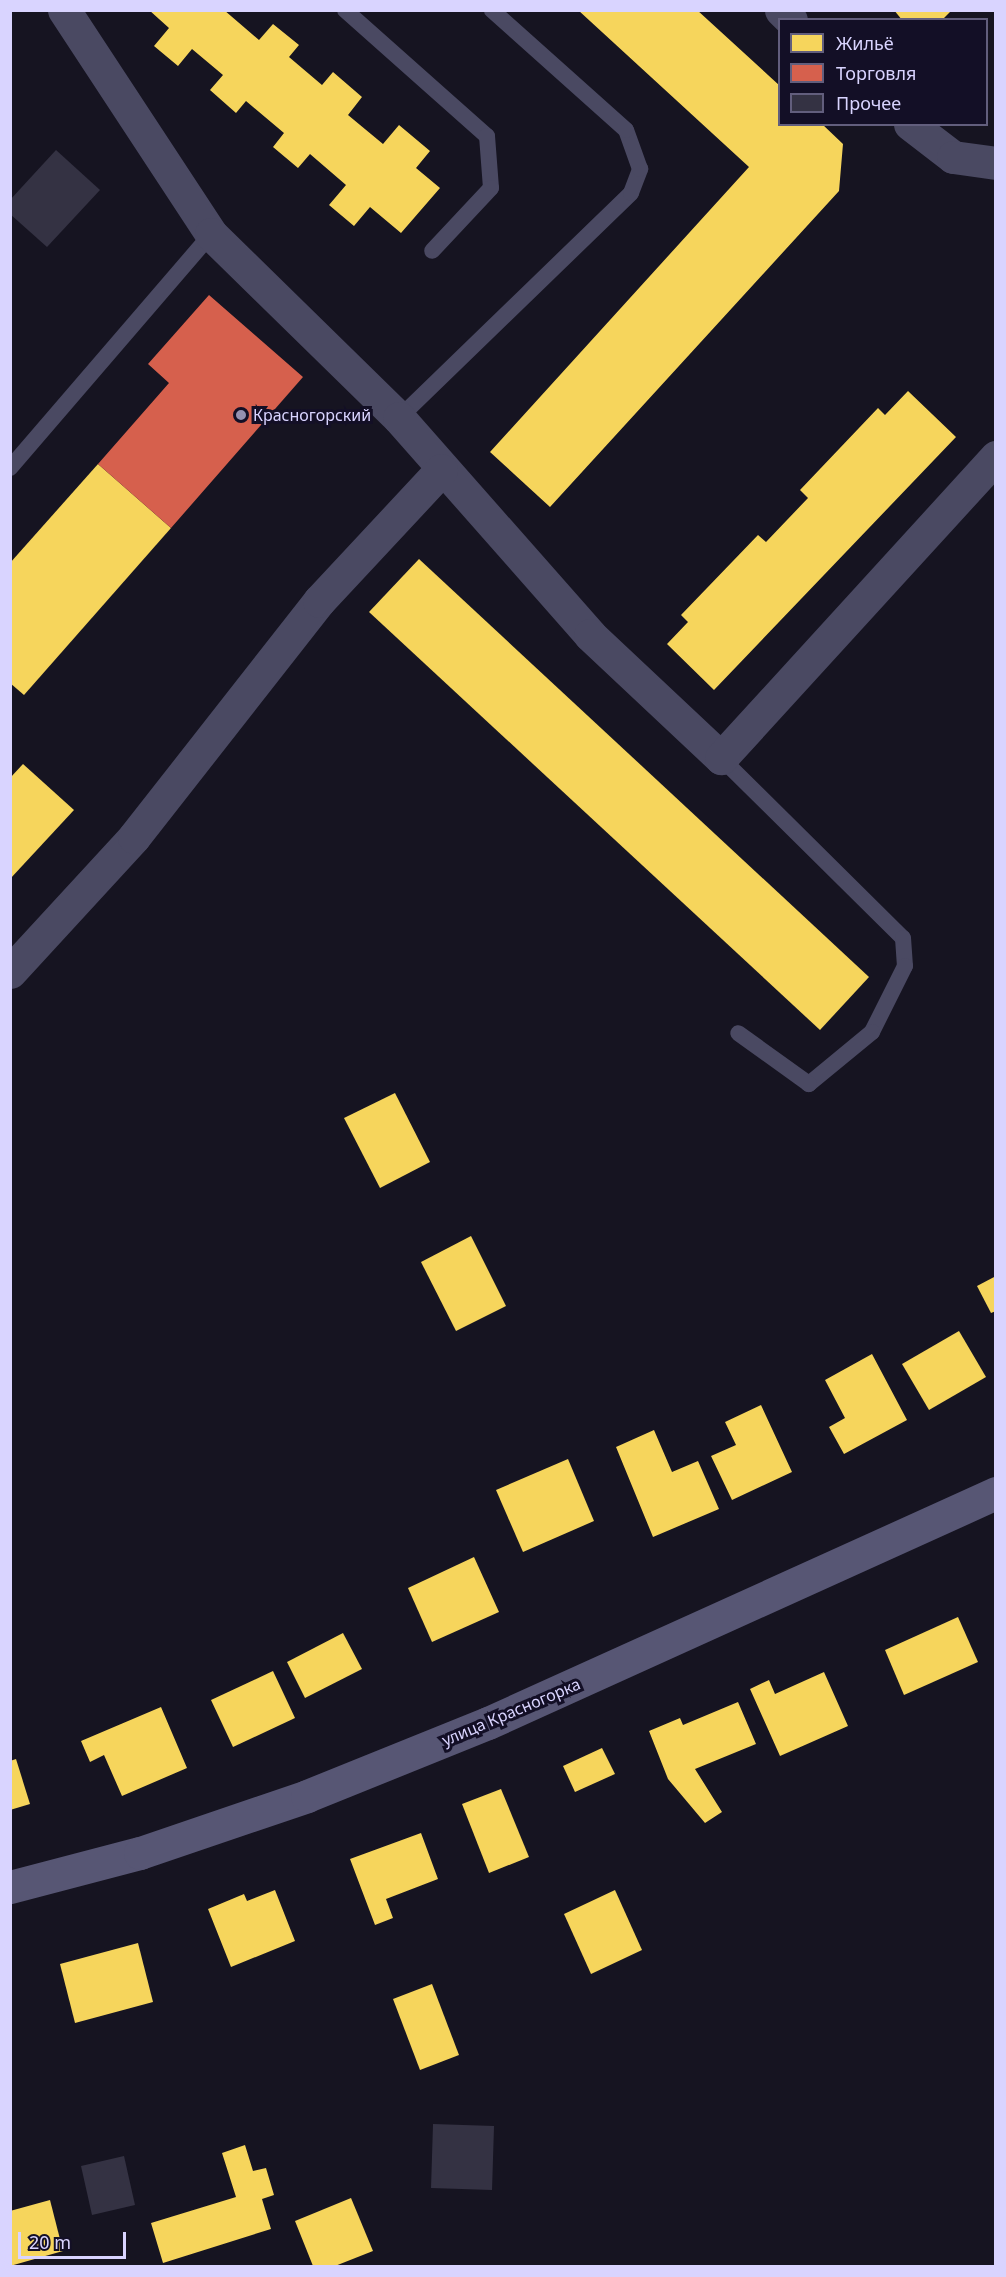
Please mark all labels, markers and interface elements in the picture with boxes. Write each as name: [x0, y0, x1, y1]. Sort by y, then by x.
legend: [778, 18, 988, 126]
text: Жильё: [836, 31, 894, 55]
text: Торговля: [836, 61, 916, 85]
text: Прочее: [836, 91, 901, 115]
place label: Красногорский: [253, 405, 371, 425]
marker: Красногорский: [234, 408, 248, 422]
street label: улица Красногорка: [439, 1674, 583, 1750]
scale bar: [21, 2220, 129, 2258]
text: 20 m: [29, 2230, 71, 2254]

